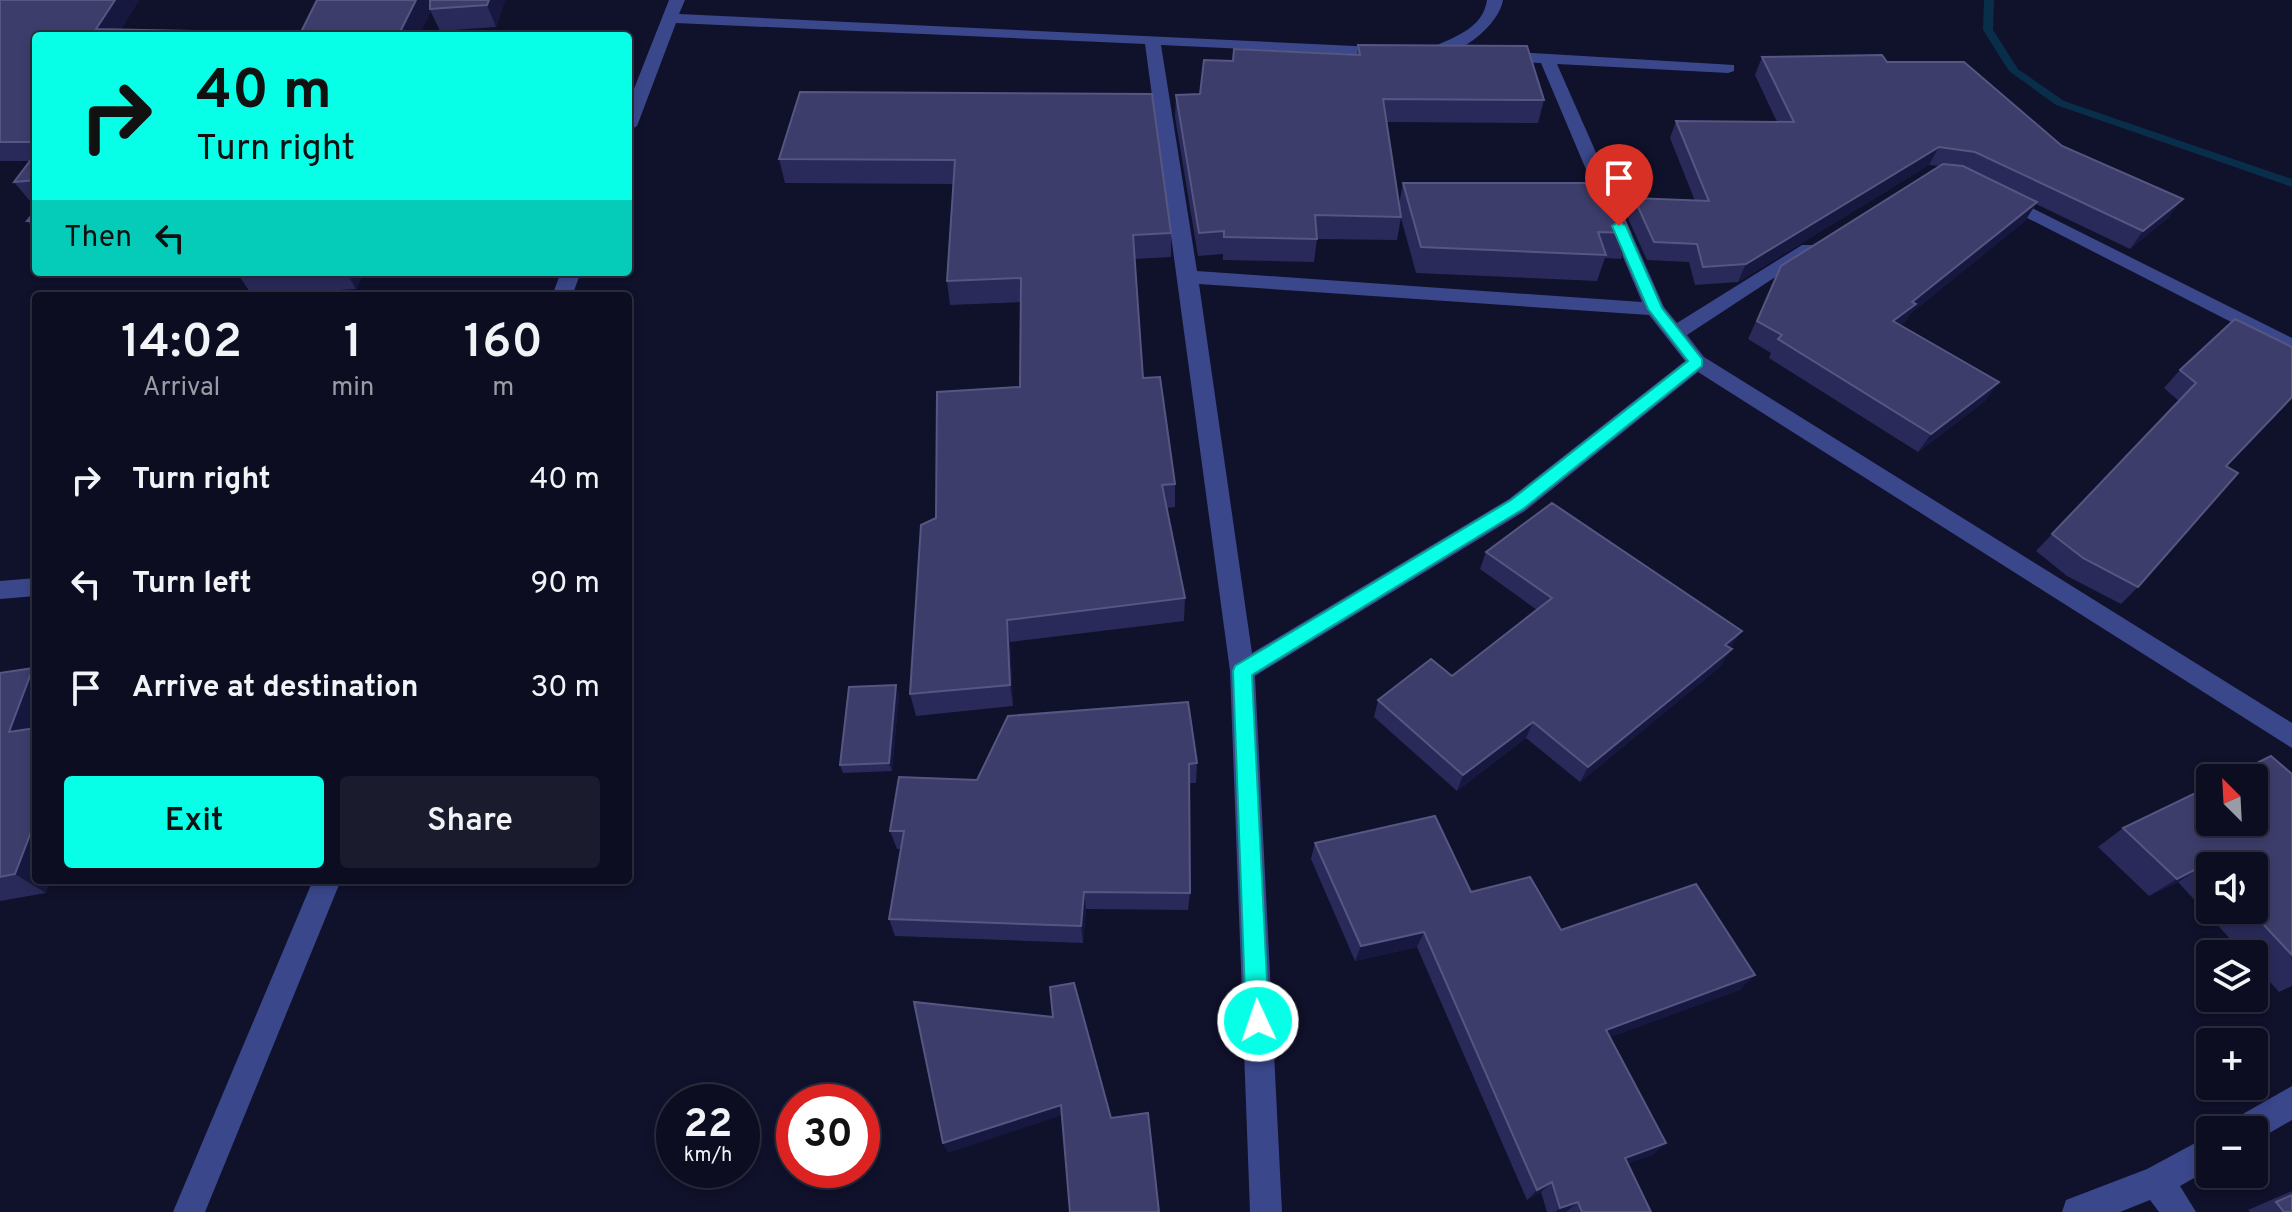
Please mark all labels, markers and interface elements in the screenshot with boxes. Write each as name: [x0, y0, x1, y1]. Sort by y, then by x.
text: 40 m: [196, 58, 332, 128]
icon: right: [64, 64, 168, 168]
text: Turn right: [196, 127, 355, 173]
pin: [1585, 144, 1653, 226]
icon: arrive: [1597, 156, 1641, 200]
icon: left: [148, 216, 192, 260]
text: Then: [64, 220, 132, 257]
text: 14:02: [121, 314, 242, 374]
text: 1: [343, 314, 362, 374]
text: 160: [464, 314, 543, 374]
text: Arrival: [143, 372, 220, 405]
text: min: [331, 372, 375, 405]
text: m: [492, 372, 514, 405]
icon: right: [64, 458, 108, 502]
text: Turn right: [132, 462, 270, 499]
text: 40 m: [530, 462, 600, 499]
icon: left: [64, 562, 108, 606]
text: Turn left: [132, 566, 252, 603]
text: 90 m: [531, 566, 600, 603]
icon: arrive: [64, 666, 108, 710]
text: Arrive at destination: [132, 670, 418, 707]
text: 30 m: [531, 670, 600, 707]
north arrow: [2196, 764, 2268, 836]
map controls: [2196, 764, 2268, 1188]
button: Exit: [64, 776, 324, 868]
button: Share: [340, 776, 600, 868]
button: sound: [2196, 852, 2268, 924]
button: layers: [2196, 940, 2268, 1012]
position arrow: [1216, 979, 1300, 1063]
button: +: [2196, 1028, 2268, 1100]
speed limit sign: 30: [776, 1084, 880, 1188]
text: 22: [684, 1101, 732, 1151]
button: −: [2196, 1116, 2268, 1188]
text: km/h: [684, 1143, 732, 1169]

